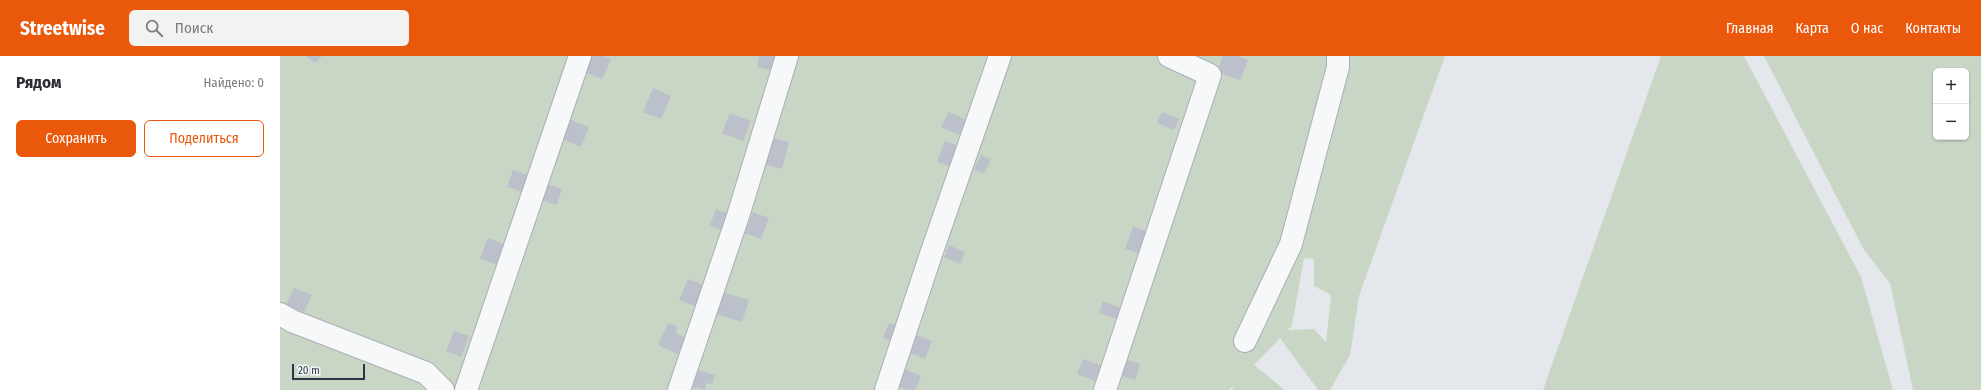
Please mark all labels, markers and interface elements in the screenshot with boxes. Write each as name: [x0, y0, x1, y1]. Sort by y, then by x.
search box: [129, 10, 409, 46]
text: Streetwise: [20, 17, 105, 40]
icon: search: [143, 17, 165, 39]
text: Поиск: [175, 19, 213, 37]
text: Главная: [1726, 20, 1773, 37]
text: Карта: [1795, 20, 1829, 37]
text: О нас: [1851, 20, 1883, 37]
text: Контакты: [1905, 20, 1961, 37]
map controls: [1933, 68, 1969, 140]
button: +: [1933, 68, 1969, 104]
text: Рядом: [16, 72, 61, 93]
text: Найдено: 0: [203, 75, 264, 90]
button: −: [1933, 104, 1969, 140]
button: Сохранить: [16, 120, 136, 157]
button: Поделиться: [144, 120, 264, 157]
scale bar: [292, 362, 365, 381]
text: 20 m: [298, 364, 320, 377]

